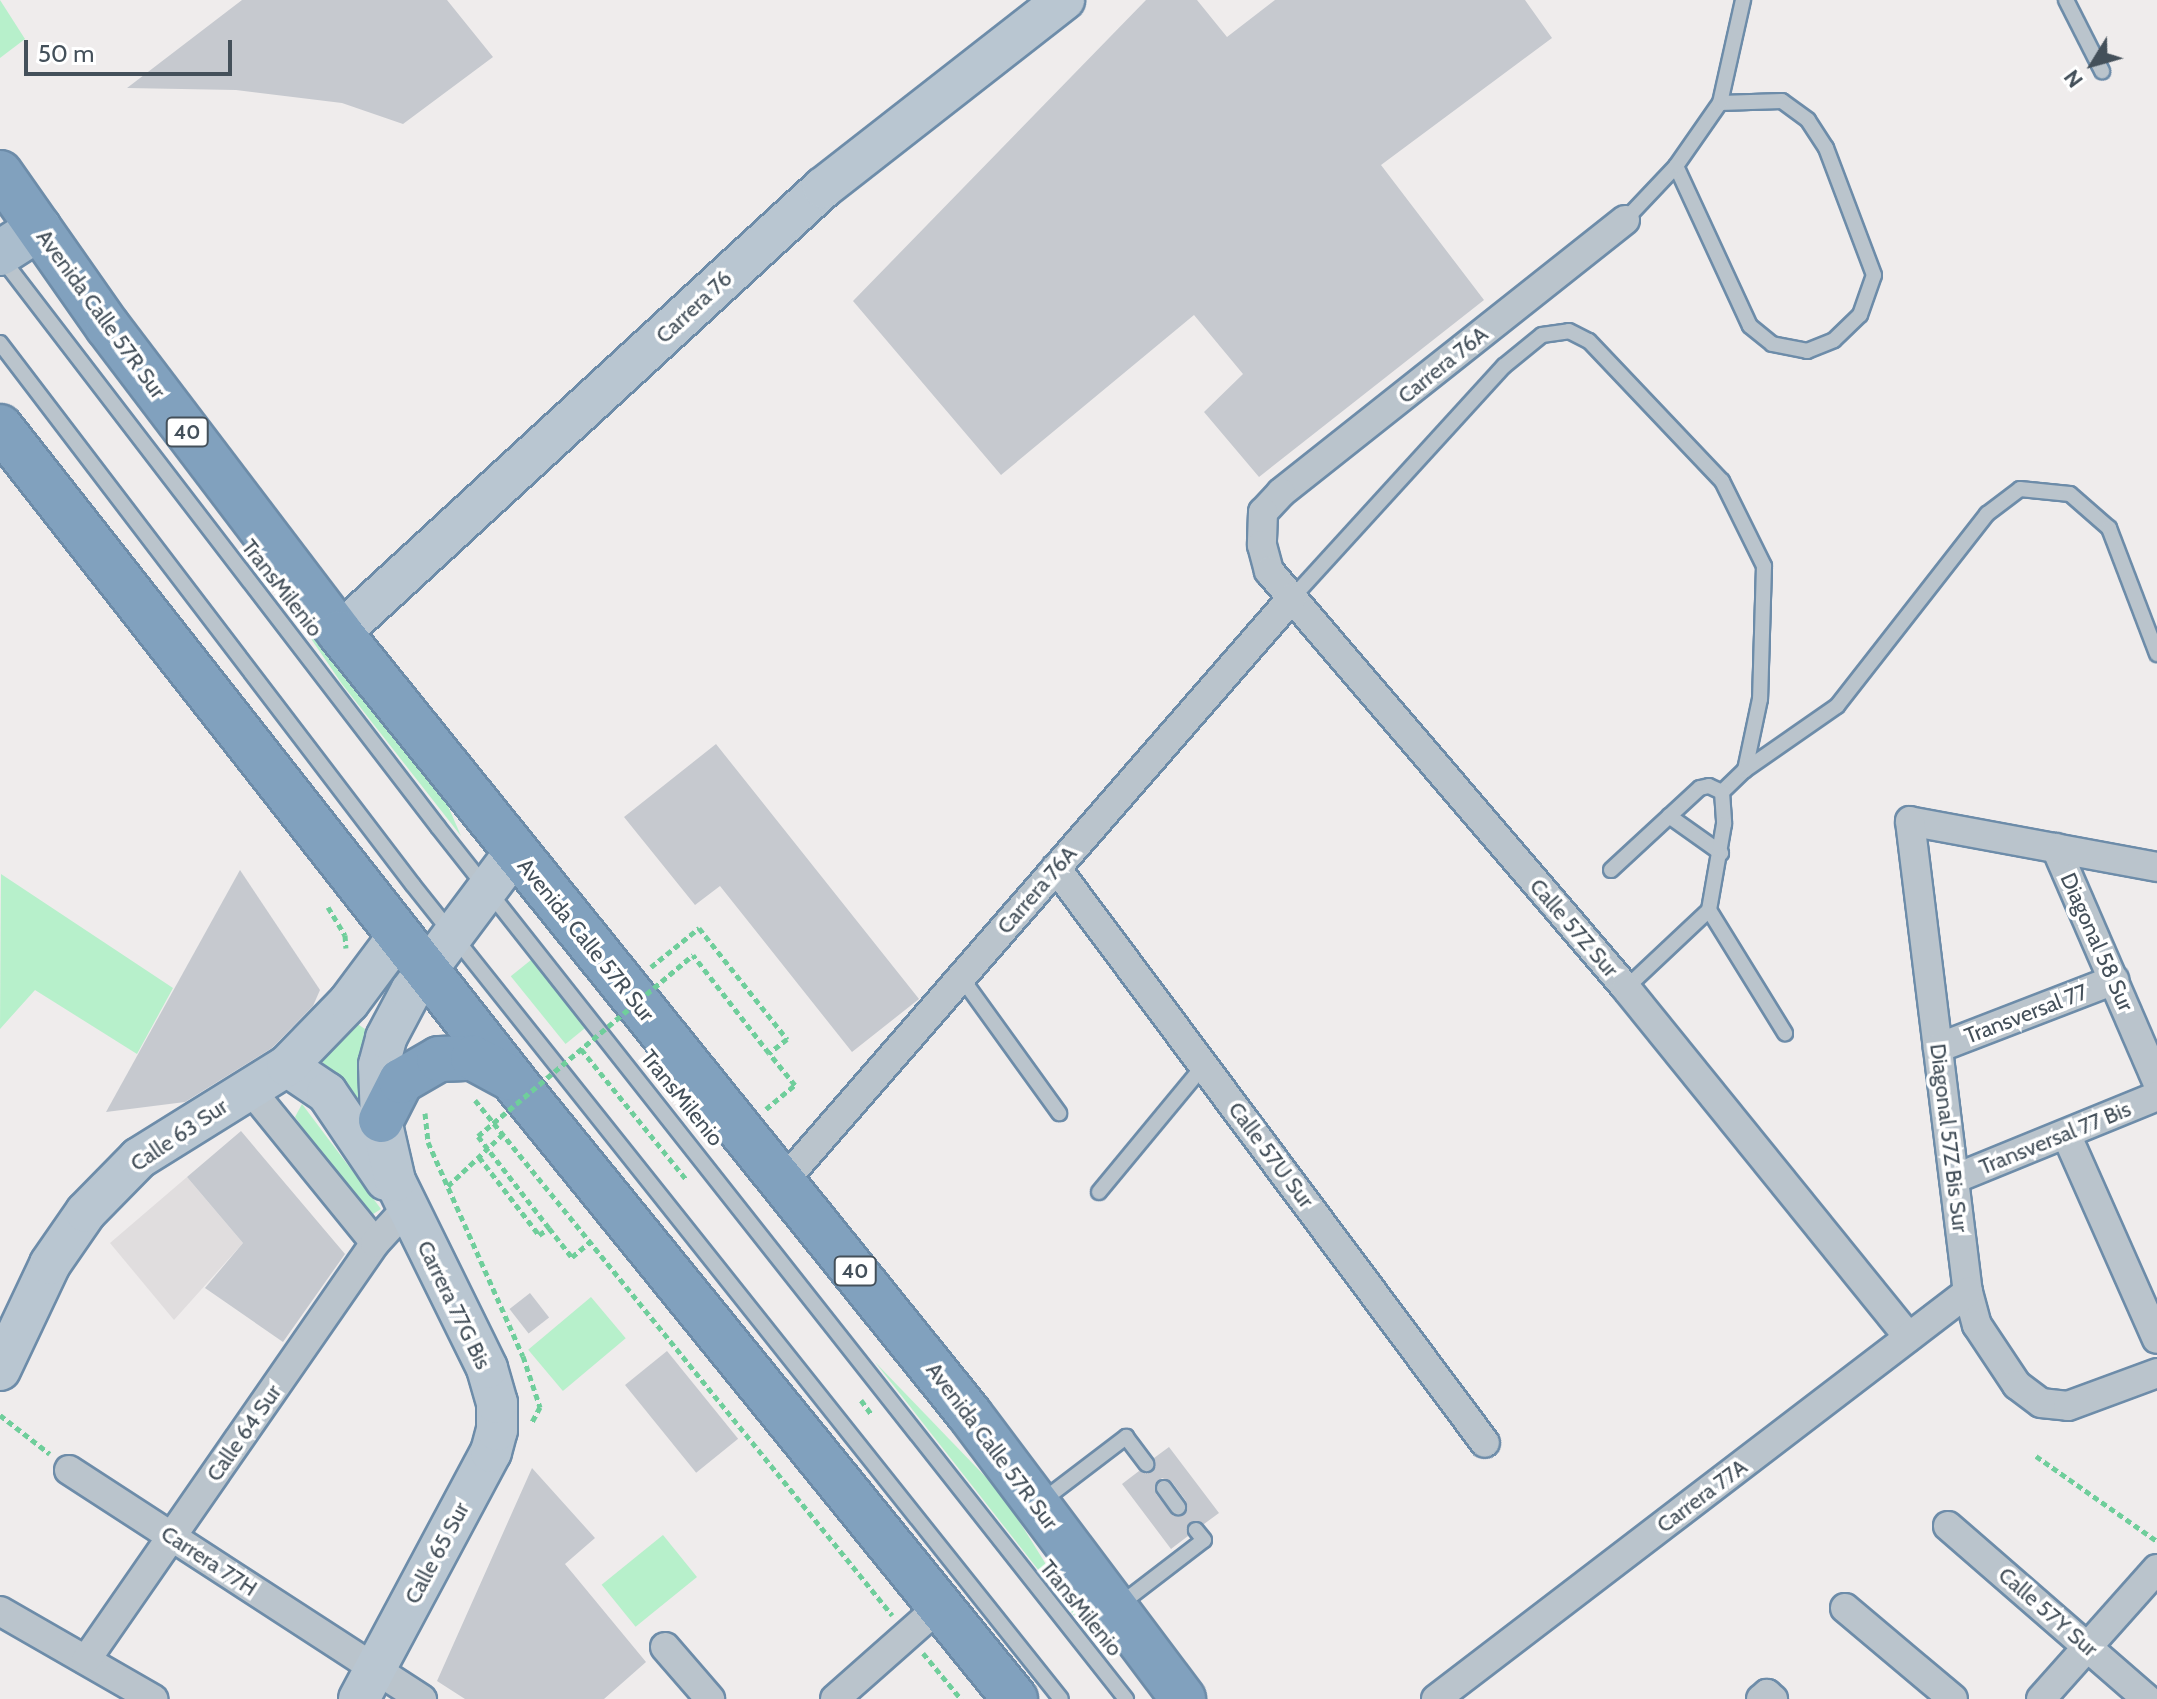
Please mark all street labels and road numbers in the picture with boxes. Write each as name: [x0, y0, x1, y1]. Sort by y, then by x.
street label: Avenida Calle 57R Sur: [31, 224, 171, 404]
street label: Carrera 76: [651, 265, 737, 349]
street label: Carrera 76A: [1393, 321, 1493, 409]
road number: 40: [165, 416, 209, 448]
street label: TransMilenio: [236, 534, 328, 642]
street label: Carrera 76A: [992, 841, 1082, 939]
street label: Avenida Calle 57R Sur: [512, 853, 660, 1027]
street label: Diagonal 58 Sur: [2055, 869, 2139, 1015]
street label: Calle 57Z Sur: [1524, 873, 1624, 983]
street label: Transversal 77: [1961, 979, 2091, 1049]
street label: Diagonal 57Z Bis Sur: [1924, 1042, 1974, 1234]
street label: TransMilenio: [635, 1045, 729, 1151]
street label: Calle 63 Sur: [126, 1093, 232, 1177]
street label: Transversal 77 Bis: [1975, 1096, 2135, 1180]
street label: Calle 57U Sur: [1223, 1097, 1319, 1213]
street label: Carrera 77G Bis: [412, 1236, 496, 1374]
road number: 40: [833, 1255, 877, 1287]
street label: Avenida Calle 57R Sur: [921, 1357, 1063, 1535]
street label: Calle 64 Sur: [201, 1380, 287, 1486]
street label: Carrera 77A: [1652, 1454, 1752, 1538]
street label: Calle 65 Sur: [399, 1498, 475, 1608]
street label: Carrera 77H: [156, 1520, 262, 1602]
street label: TransMilenio: [1034, 1555, 1128, 1661]
street label: Calle 57Y Sur: [1993, 1562, 2103, 1662]

